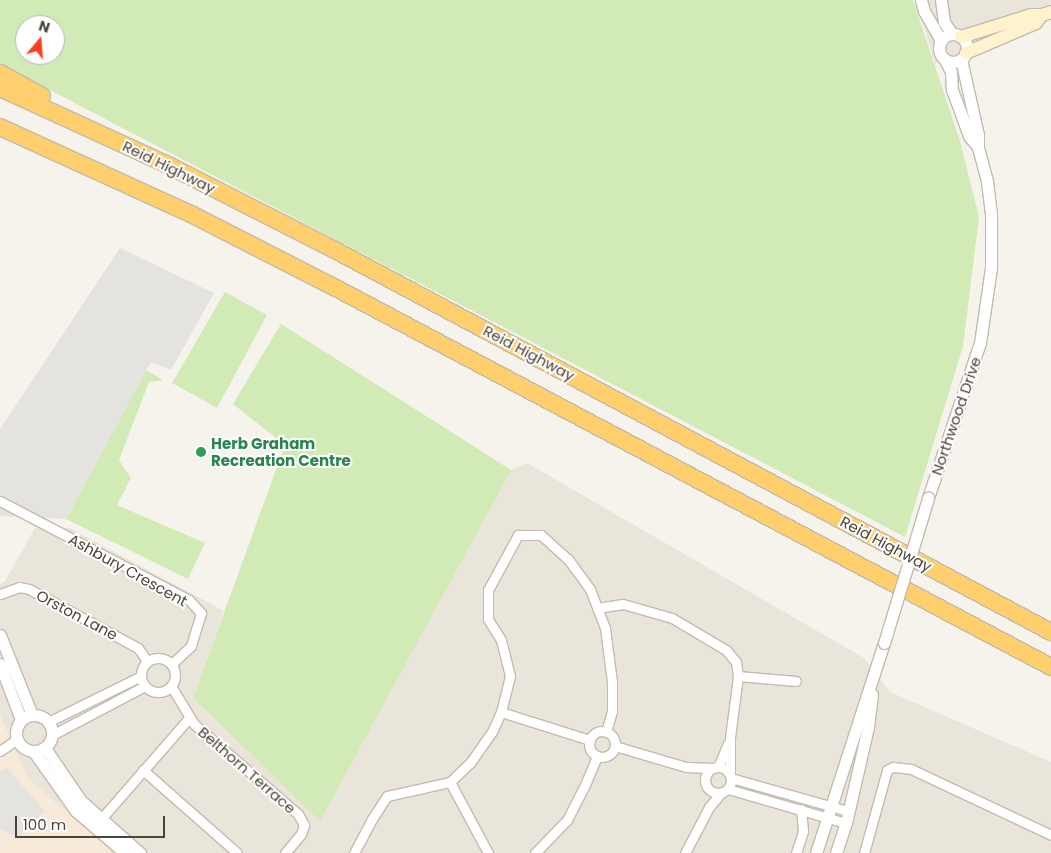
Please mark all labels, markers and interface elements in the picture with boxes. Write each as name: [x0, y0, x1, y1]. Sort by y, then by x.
north arrow: [15, 15, 65, 65]
text: N: [36, 16, 52, 38]
street label: Reid Highway: [120, 137, 218, 197]
street label: Reid Highway: [480, 321, 578, 385]
street label: Northwood Drive: [927, 354, 985, 478]
place label: Herb Graham Recreation Centre: [211, 434, 351, 469]
marker: Herb Graham Recreation Centre: [195, 446, 207, 458]
street label: Reid Highway: [837, 512, 935, 576]
street label: Ashbury Crescent: [65, 530, 191, 610]
street label: Orston Lane: [33, 586, 121, 644]
street label: Belthorn Terrace: [195, 723, 299, 817]
scale bar: [18, 806, 168, 838]
text: 100 m: [23, 814, 66, 835]

